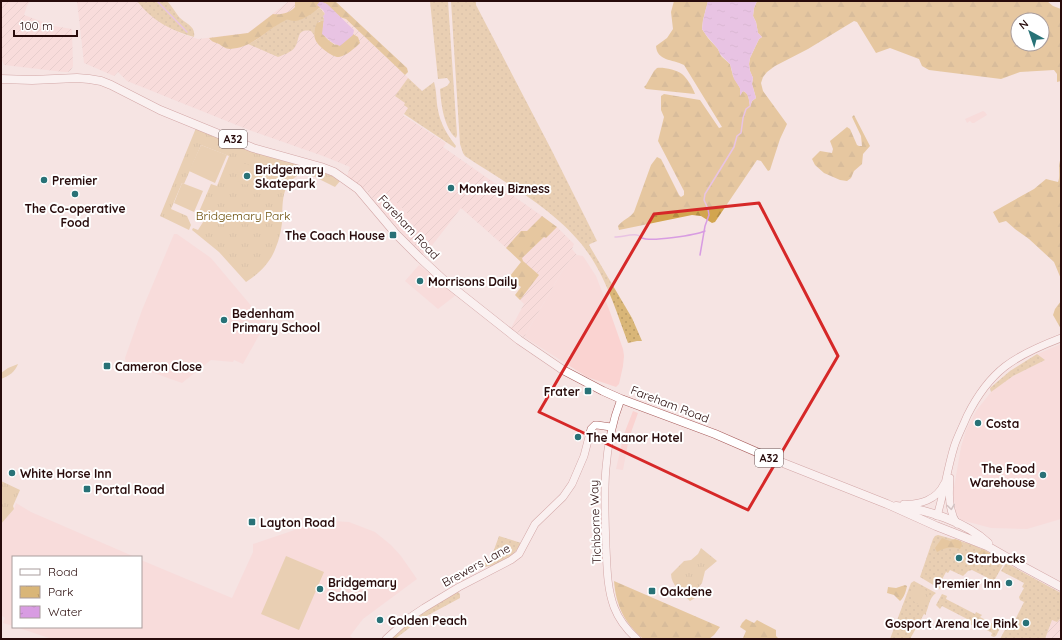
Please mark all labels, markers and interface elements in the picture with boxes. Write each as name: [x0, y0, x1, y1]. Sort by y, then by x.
scale bar: [14, 12, 77, 38]
north arrow: [1010, 12, 1050, 52]
text: N: [1016, 16, 1031, 32]
text: 100 m: [20, 18, 53, 33]
road number: A32: [219, 130, 247, 148]
place label: Bridgemary Skatepark: [255, 162, 324, 191]
marker: Bridgemary Skatepark: [242, 171, 252, 181]
place label: Premier: [52, 173, 97, 188]
marker: Premier: [39, 175, 49, 185]
place label: Monkey Bizness: [459, 181, 550, 196]
marker: Monkey Bizness: [446, 183, 456, 193]
marker: The Co-operative Food: [70, 189, 80, 199]
street label: Fareham Road: [375, 192, 443, 262]
place label: The Co-operative Food: [25, 201, 125, 230]
park label: Bridgemary Park: [196, 208, 290, 223]
place label: The Coach House: [285, 228, 385, 243]
marker: The Coach House: [388, 230, 398, 240]
place label: Morrisons Daily: [428, 274, 517, 289]
marker: Morrisons Daily: [415, 276, 425, 286]
place label: Bedenham Primary School: [232, 306, 320, 335]
marker: Bedenham Primary School: [219, 315, 229, 325]
place label: Cameron Close: [115, 359, 202, 374]
marker: Cameron Close: [102, 361, 112, 371]
street label: Fareham Road: [629, 382, 711, 426]
place label: Frater: [544, 384, 580, 399]
marker: Frater: [583, 386, 593, 396]
place label: Costa: [986, 416, 1019, 431]
marker: Costa: [973, 418, 983, 428]
place label: The Manor Hotel: [586, 430, 683, 445]
marker: The Manor Hotel: [573, 432, 583, 442]
road number: A32: [755, 449, 783, 467]
place label: The Food Warehouse: [970, 461, 1035, 490]
place label: White Horse Inn: [20, 466, 112, 481]
marker: White Horse Inn: [7, 468, 17, 478]
marker: The Food Warehouse: [1038, 470, 1048, 480]
street label: Tichborne Way: [586, 479, 604, 565]
place label: Portal Road: [95, 482, 165, 497]
marker: Portal Road: [82, 484, 92, 494]
one-way arrow: [946, 504, 955, 511]
place label: Layton Road: [260, 515, 335, 530]
marker: Layton Road: [247, 517, 257, 527]
street label: Brewers Lane: [439, 540, 513, 590]
place label: Starbucks: [967, 551, 1025, 566]
marker: Starbucks: [954, 553, 964, 563]
legend: [12, 556, 142, 628]
text: Road: [48, 564, 78, 579]
place label: Bridgemary School: [328, 575, 397, 604]
place label: Premier Inn: [935, 576, 1001, 591]
marker: Premier Inn: [1004, 578, 1014, 588]
text: Park: [48, 584, 73, 599]
marker: Bridgemary School: [315, 584, 325, 594]
place label: Oakdene: [660, 584, 712, 599]
marker: Oakdene: [647, 586, 657, 596]
text: Water: [48, 604, 83, 619]
place label: Golden Peach: [388, 613, 467, 628]
marker: Golden Peach: [375, 615, 385, 625]
place label: Gosport Arena Ice Rink: [885, 616, 1018, 631]
marker: Gosport Arena Ice Rink: [1021, 618, 1031, 628]

